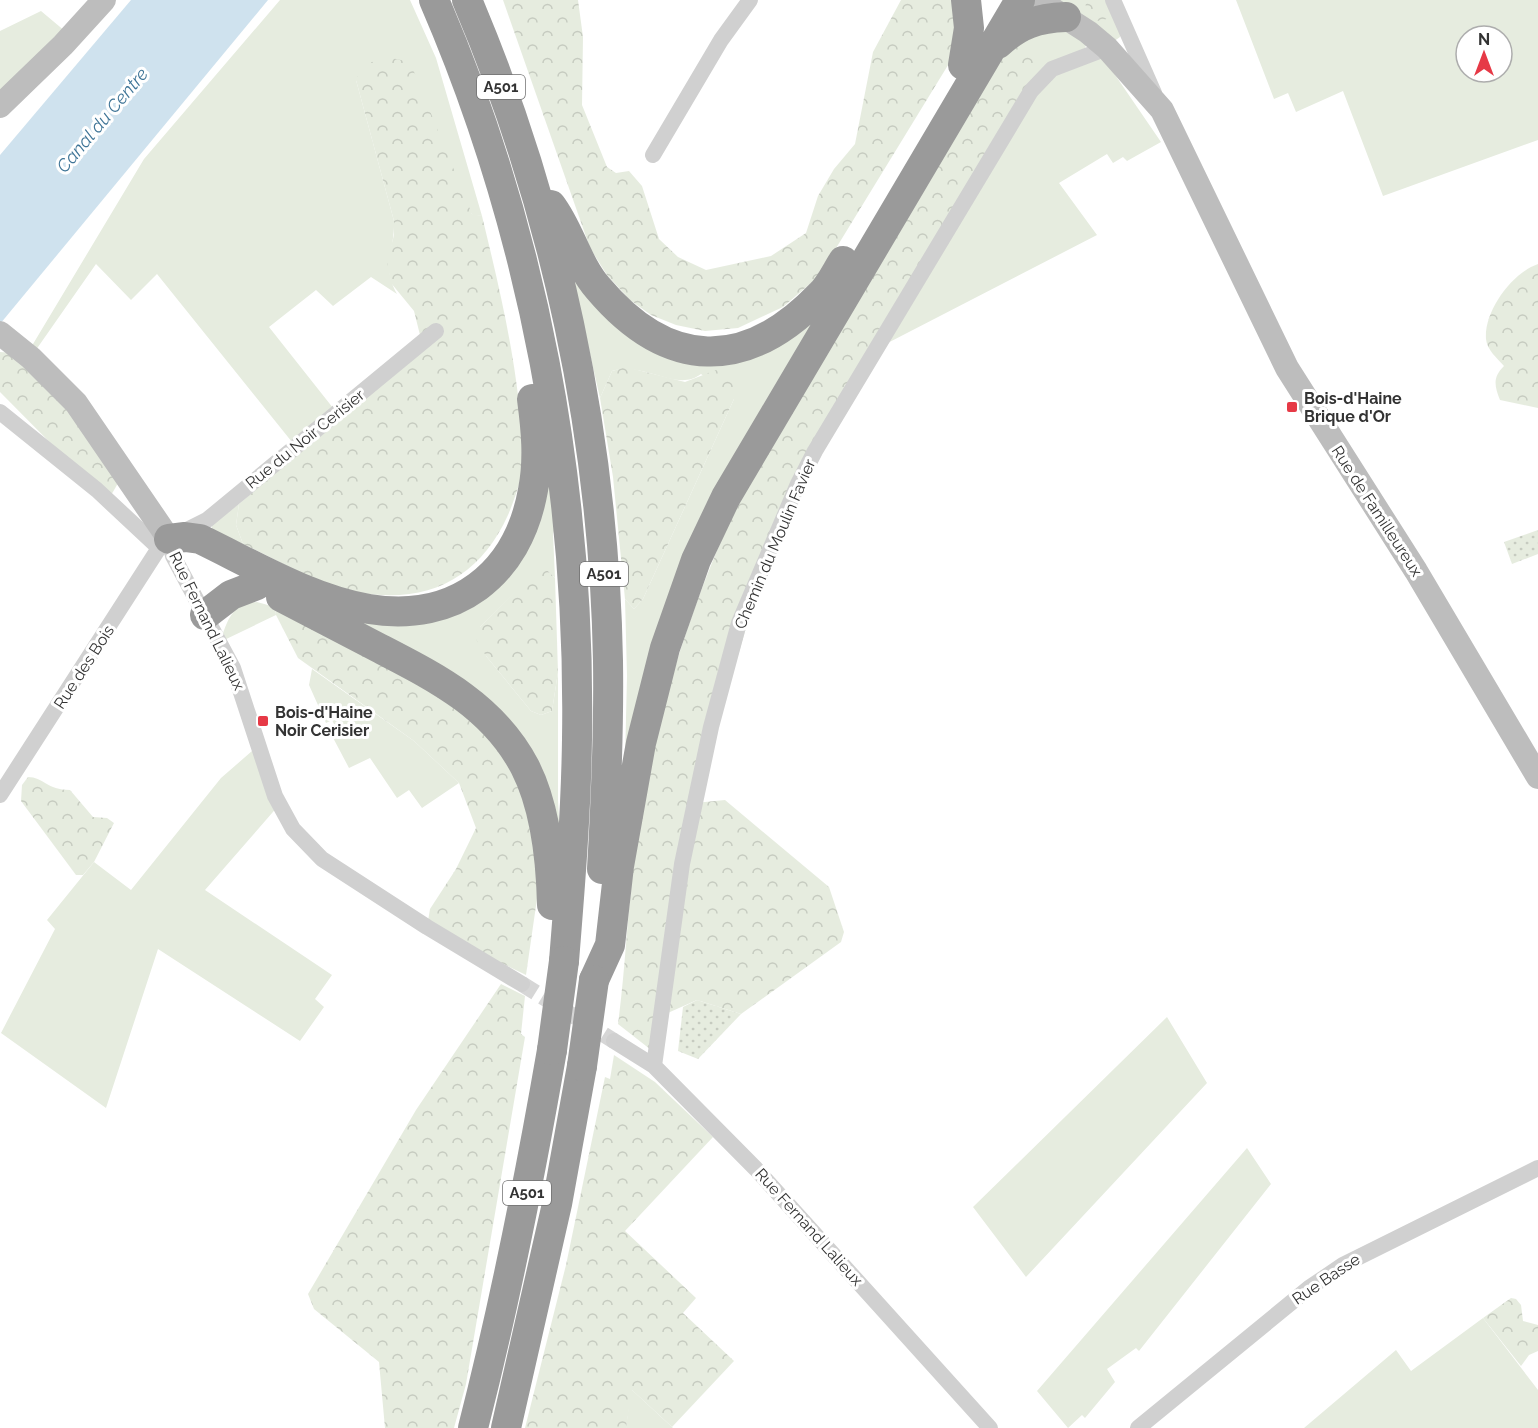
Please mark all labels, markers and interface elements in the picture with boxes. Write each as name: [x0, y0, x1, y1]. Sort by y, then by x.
north arrow: [1454, 24, 1514, 84]
text: N: [1478, 30, 1490, 49]
water label: Canal du Centre: [52, 63, 152, 177]
road number: A501: [477, 75, 525, 99]
street label: Rue du Noir Cerisier: [242, 385, 368, 493]
place label: Bois-d'Haine Brique d'Or: [1304, 389, 1402, 426]
marker: Bois-d'Haine Brique d'Or: [1285, 400, 1299, 414]
street label: Rue de Familleureux: [1328, 442, 1426, 580]
street label: Chemin du Moulin Favier: [731, 456, 820, 632]
street label: Rue Fernand Lalieux: [165, 549, 249, 693]
road number: A501: [580, 562, 628, 586]
street label: Rue des Bois: [50, 621, 118, 712]
place label: Bois-d'Haine Noir Cerisier: [275, 703, 373, 740]
marker: Bois-d'Haine Noir Cerisier: [256, 714, 270, 728]
street label: Rue Fernand Lalieux: [751, 1164, 867, 1290]
road number: A501: [503, 1181, 551, 1205]
street label: Rue Basse: [1289, 1249, 1363, 1309]

